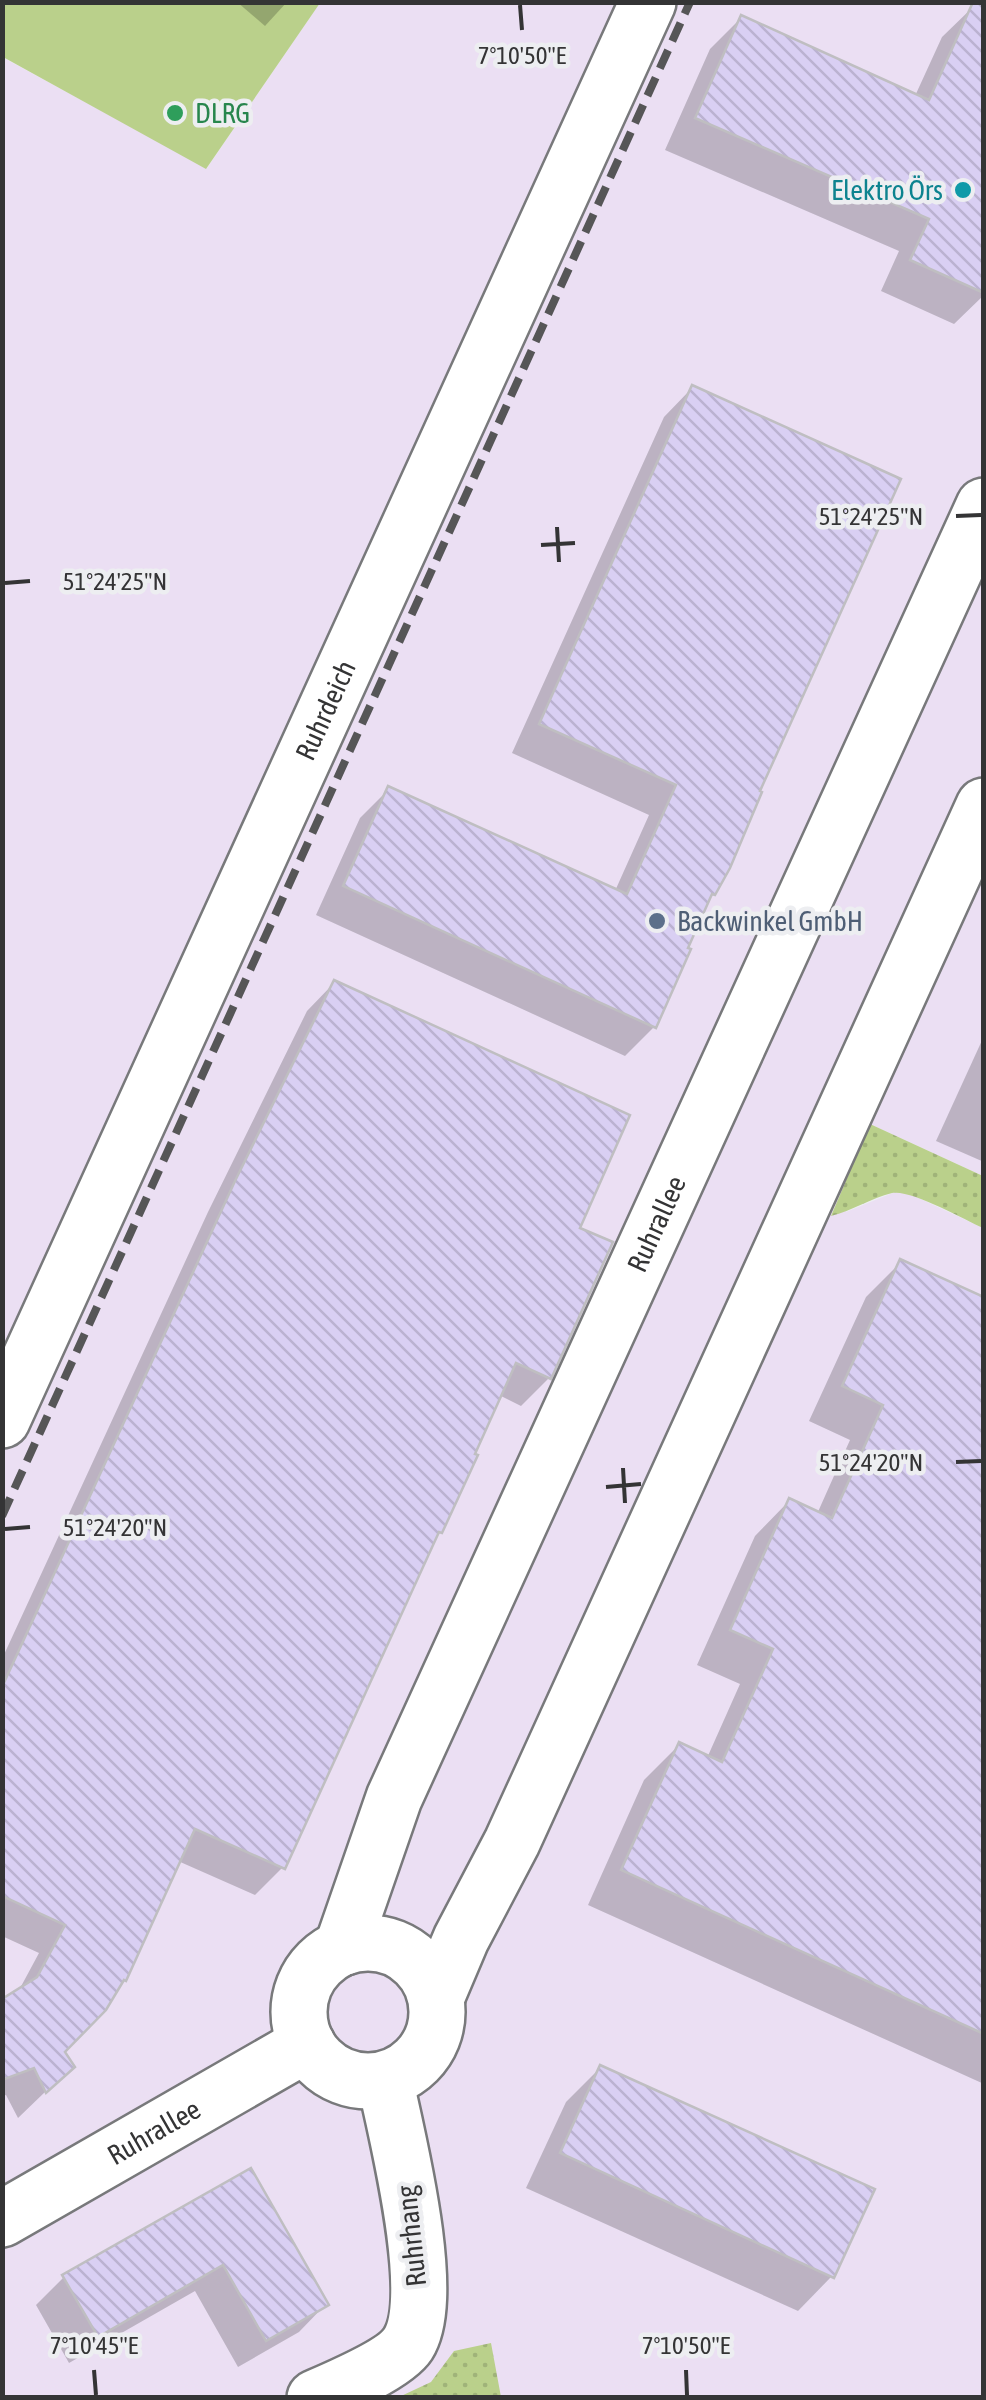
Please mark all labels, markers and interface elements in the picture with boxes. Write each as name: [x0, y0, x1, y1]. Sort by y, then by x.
text: 7°10'50"E: [478, 41, 567, 69]
place label: DLRG: [195, 97, 250, 129]
marker: DLRG: [164, 102, 186, 124]
place label: Elektro Örs: [831, 174, 943, 206]
marker: Elektro Örs: [952, 179, 974, 201]
text: 51°24'25"N: [819, 502, 923, 530]
text: 51°24'25"N: [63, 567, 167, 595]
street label: Ruhrdeich: [289, 655, 362, 765]
place label: Backwinkel GmbH: [677, 905, 863, 937]
marker: Backwinkel GmbH: [646, 910, 668, 932]
street label: Ruhrallee: [621, 1171, 692, 1277]
text: 51°24'20"N: [819, 1448, 923, 1476]
text: 51°24'20"N: [63, 1513, 167, 1541]
street label: Ruhrallee: [102, 2093, 206, 2171]
street label: Ruhrhang: [390, 2184, 432, 2288]
text: 7°10'45"E: [50, 2331, 139, 2359]
text: 7°10'50"E: [642, 2331, 731, 2359]

